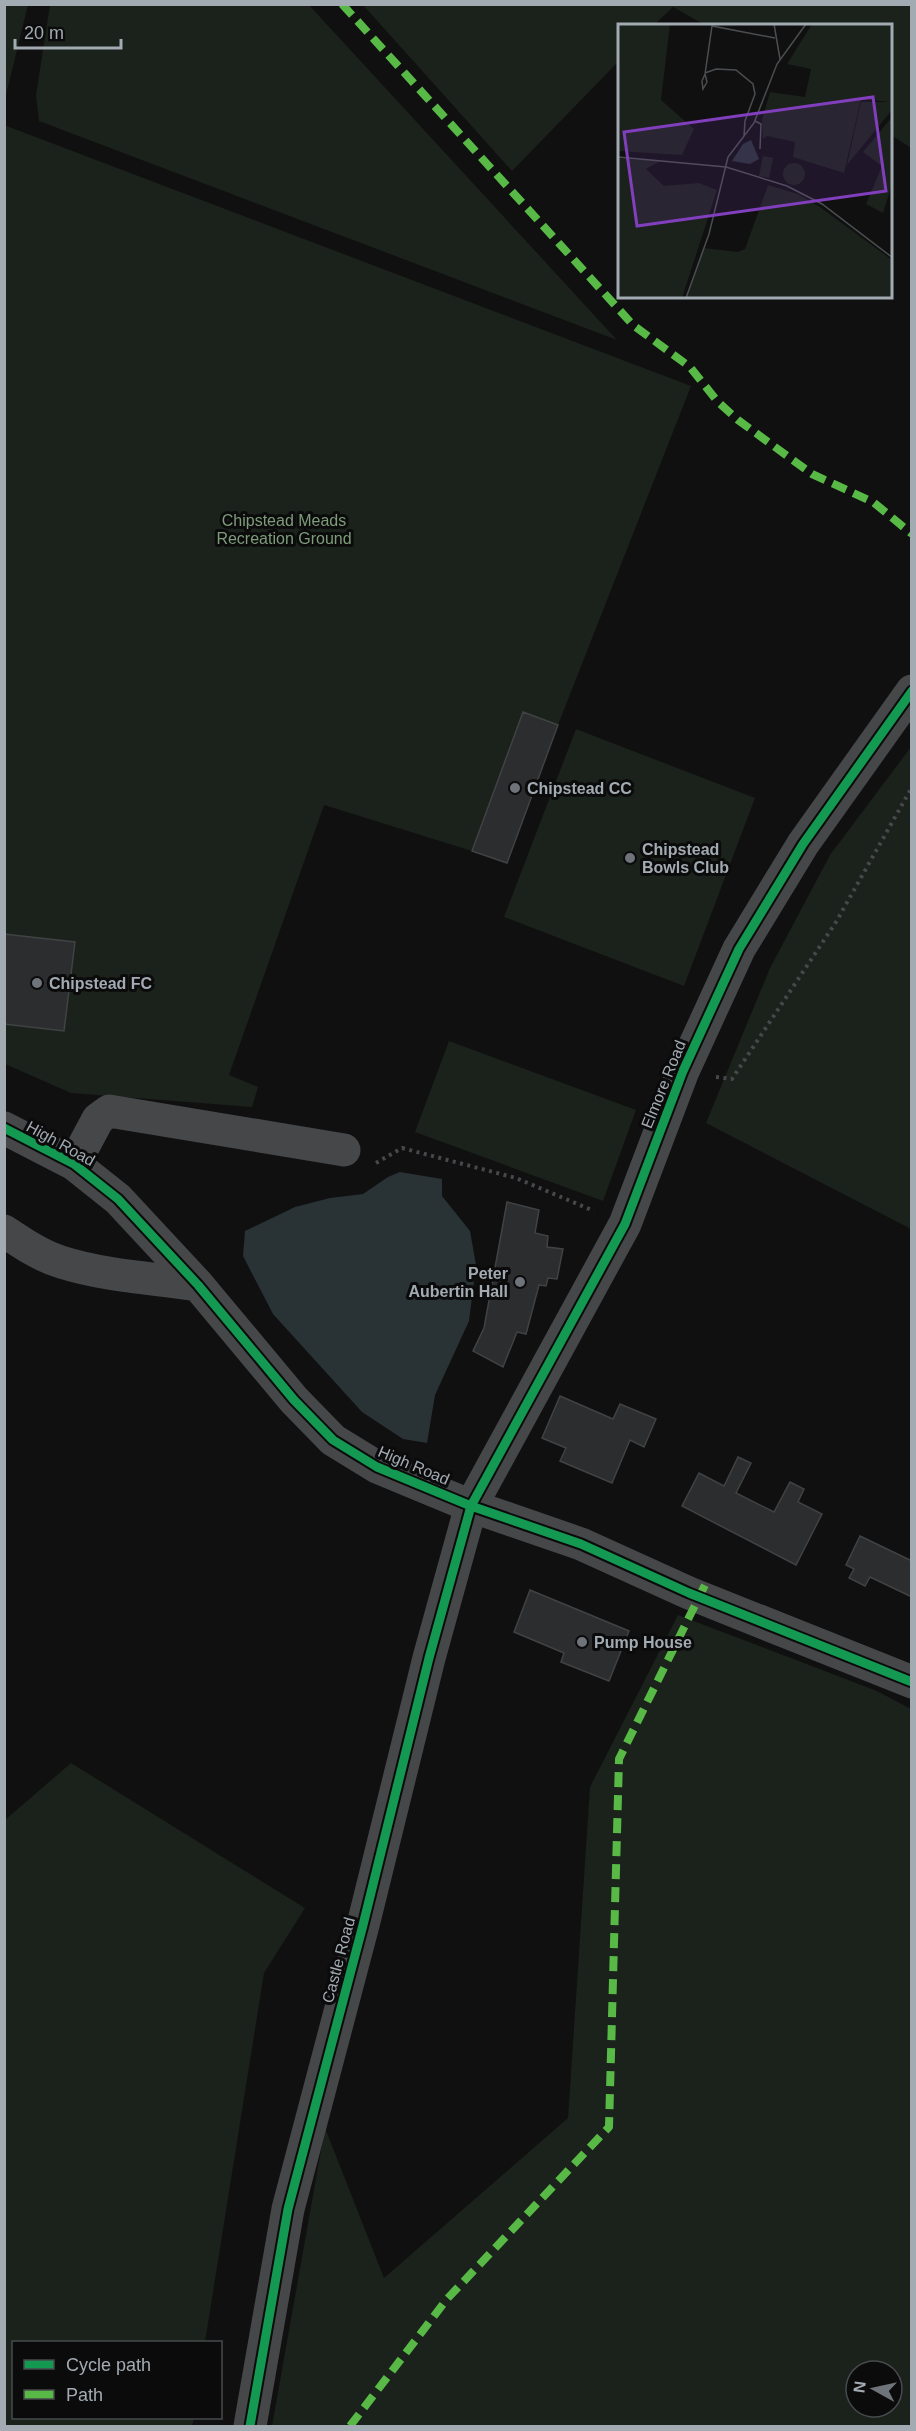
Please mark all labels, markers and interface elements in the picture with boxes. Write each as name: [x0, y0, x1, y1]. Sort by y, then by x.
scale bar: [15, 12, 122, 50]
text: 20 m: [24, 23, 64, 43]
inset map: [618, 24, 892, 298]
park label: Chipstead Meads Recreation Ground: [216, 512, 352, 547]
place label: Chipstead CC: [527, 780, 632, 797]
marker: Chipstead CC: [508, 781, 522, 795]
place label: Chipstead Bowls Club: [642, 841, 729, 876]
marker: Chipstead Bowls Club: [623, 851, 637, 865]
place label: Chipstead FC: [49, 975, 153, 992]
marker: Chipstead FC: [30, 976, 44, 990]
street label: Elmore Road: [638, 1038, 689, 1131]
street label: High Road: [24, 1118, 98, 1169]
place label: Peter Aubertin Hall: [408, 1265, 508, 1300]
marker: Peter Aubertin Hall: [513, 1275, 527, 1289]
street label: High Road: [376, 1443, 452, 1488]
place label: Pump House: [594, 1634, 692, 1651]
marker: Pump House: [575, 1635, 589, 1649]
street label: Castle Road: [319, 1915, 358, 2005]
legend: [12, 2341, 222, 2419]
text: Cycle path: [66, 2355, 151, 2375]
north arrow: [844, 2359, 904, 2419]
text: N: [850, 2380, 869, 2394]
text: Path: [66, 2385, 103, 2405]

